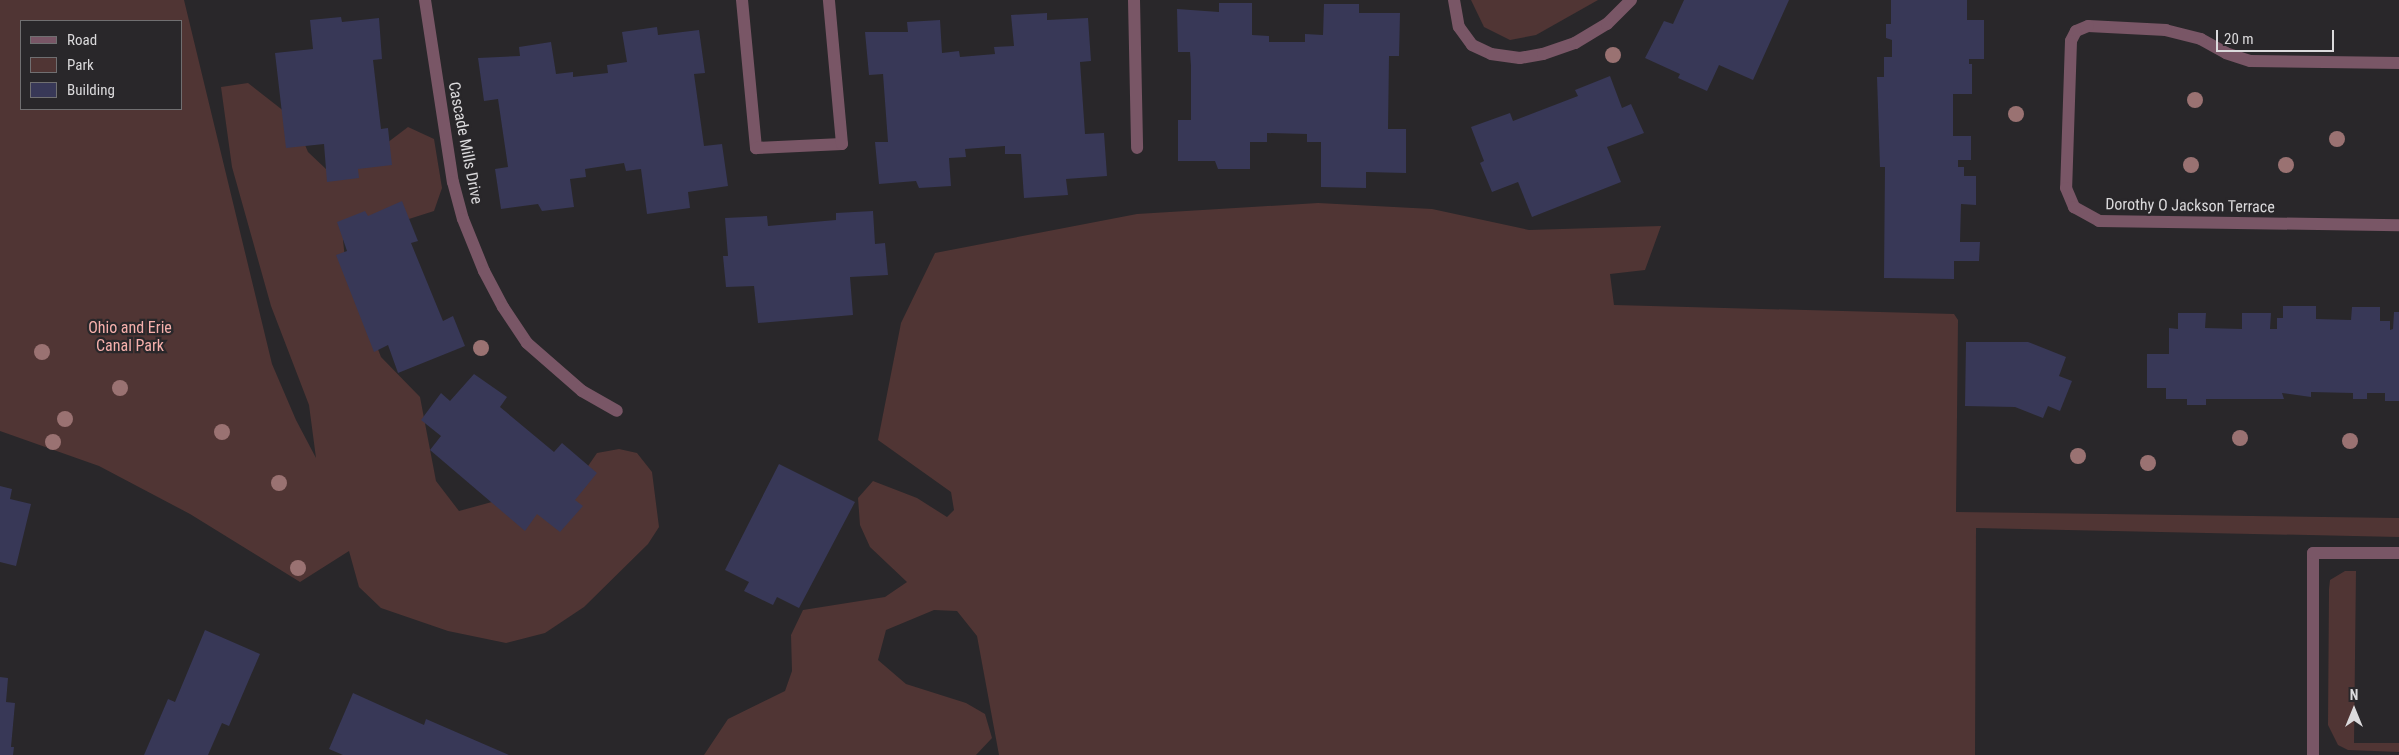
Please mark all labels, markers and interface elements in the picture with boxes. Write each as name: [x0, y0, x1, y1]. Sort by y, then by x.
legend: [20, 20, 182, 110]
scale bar: [2219, 20, 2336, 52]
text: 20 m: [2224, 30, 2254, 48]
text: Road: [67, 31, 97, 49]
text: Park: [67, 56, 94, 74]
street label: Cascade Mills Drive: [444, 80, 486, 206]
text: Building: [67, 81, 115, 99]
street label: Dorothy O Jackson Terrace: [2105, 195, 2275, 217]
park label: Ohio and Erie Canal Park: [88, 318, 172, 356]
north arrow: [2329, 685, 2379, 735]
text: N: [2350, 687, 2358, 703]

